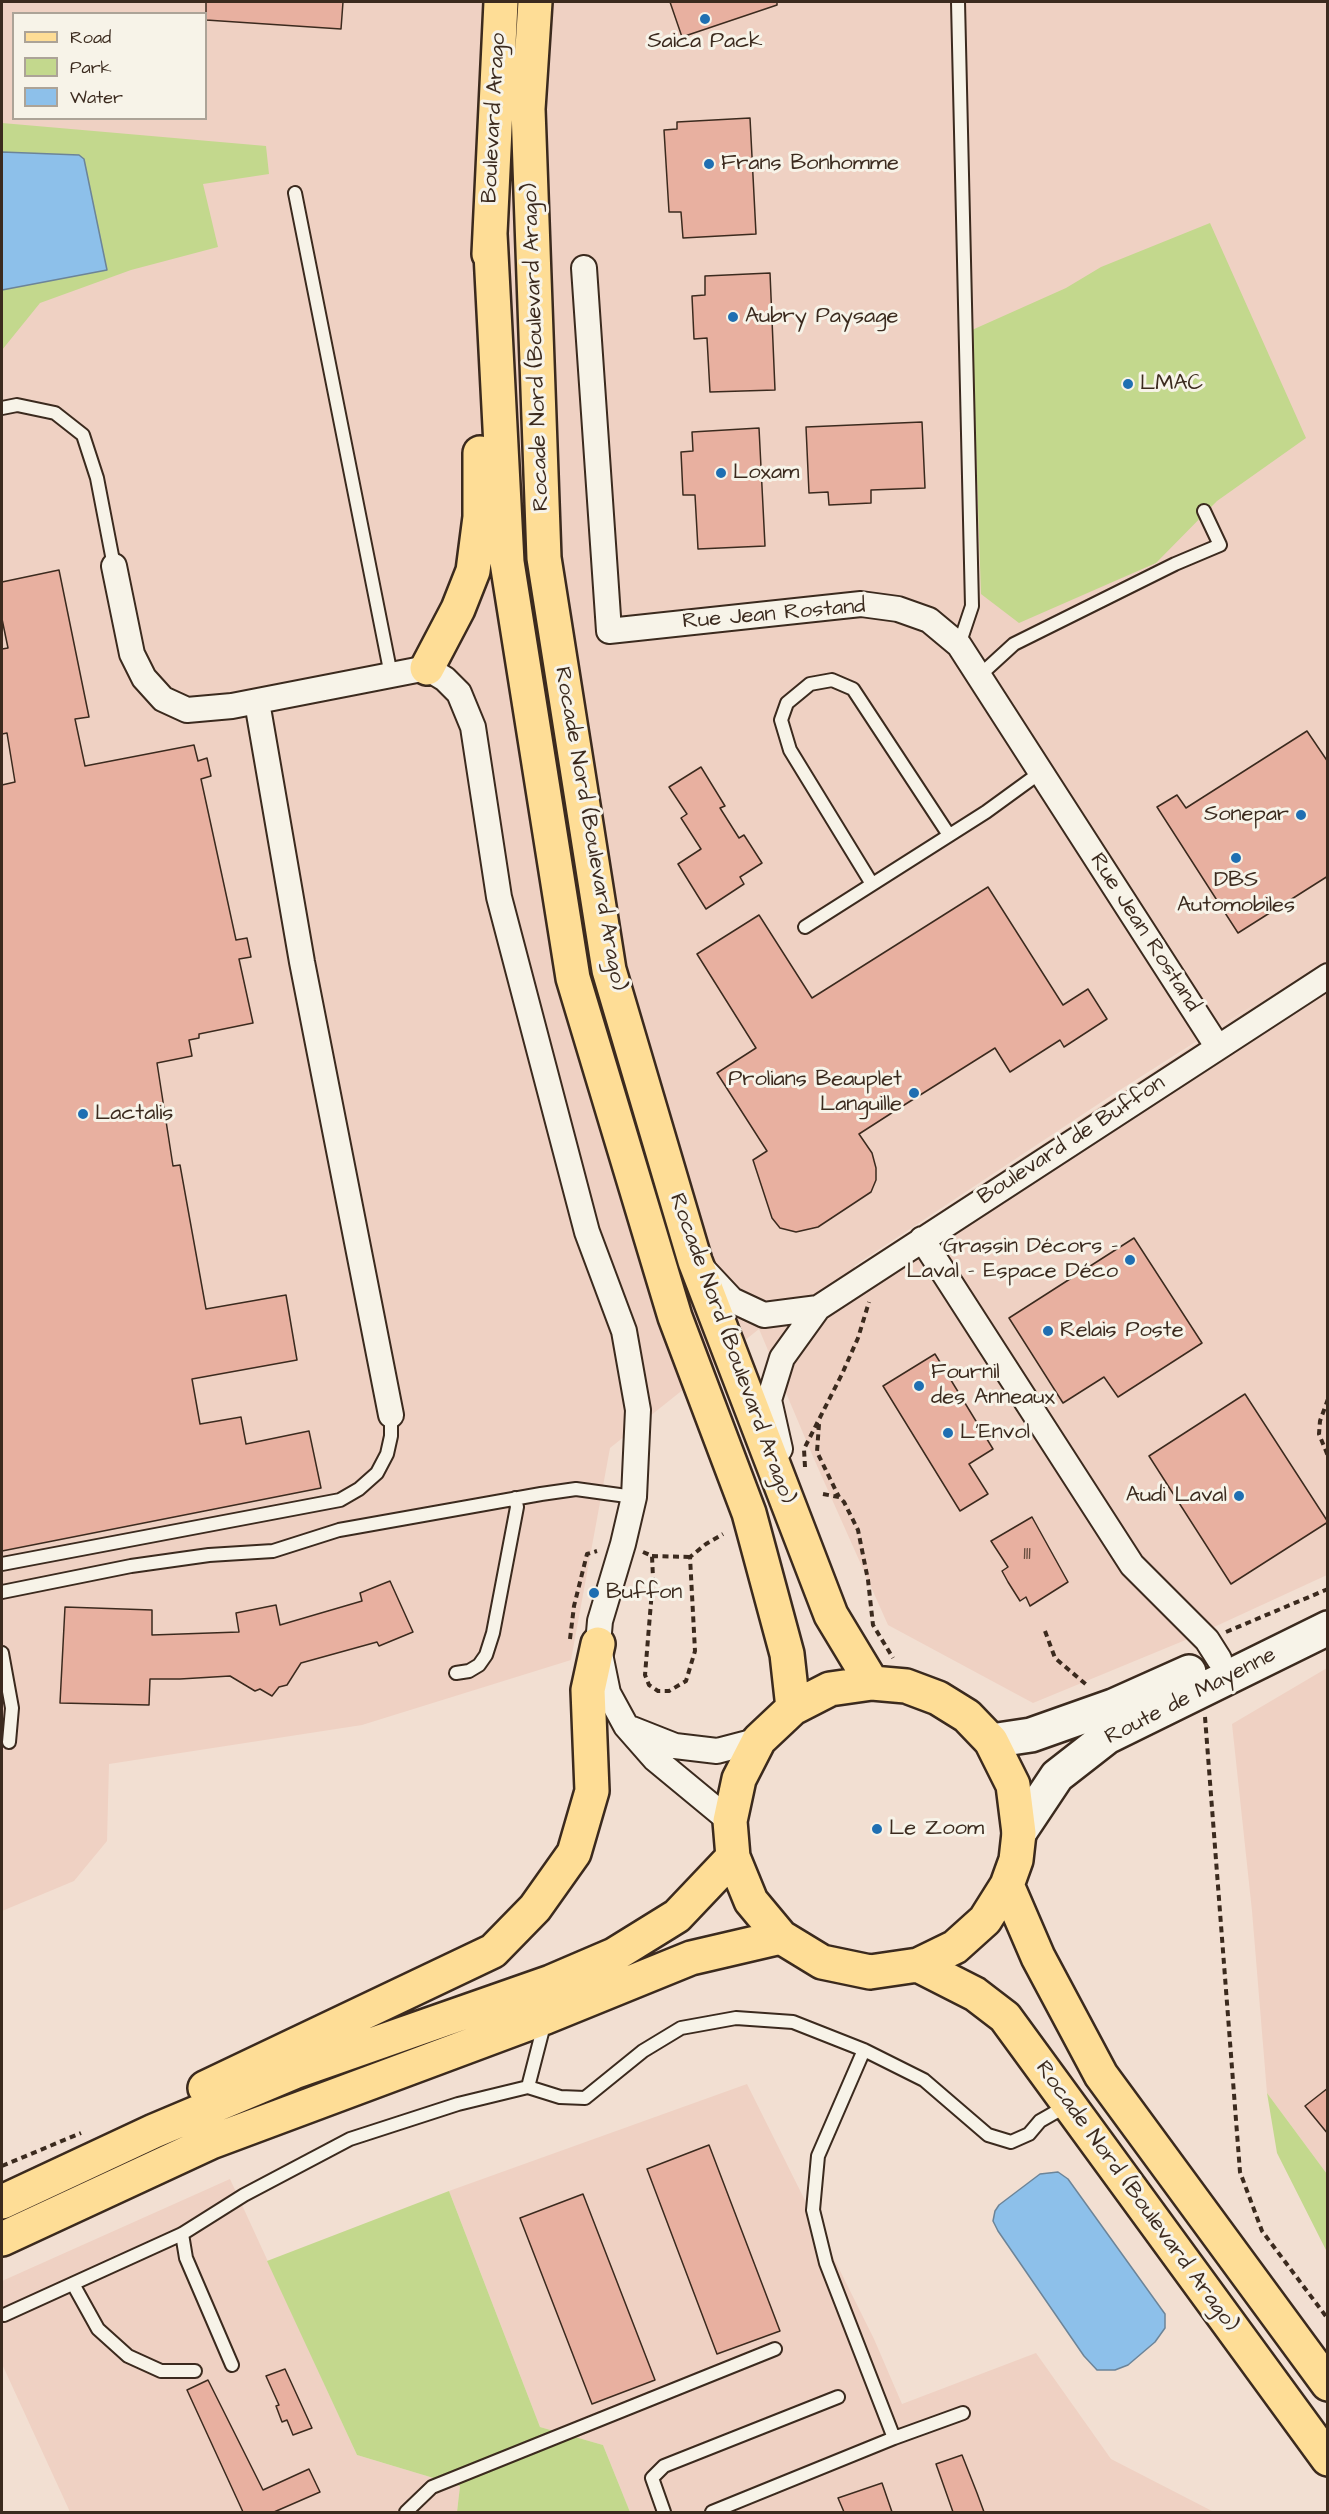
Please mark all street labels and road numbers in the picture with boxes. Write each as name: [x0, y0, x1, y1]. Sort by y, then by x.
street label: Boulevard Arago: [477, 32, 513, 204]
street label: Rocade Nord (Boulevard Arago): [518, 182, 556, 512]
street label: Rue Jean Rostand: [681, 594, 867, 636]
street label: Rocade Nord (Boulevard Arago): [547, 665, 631, 993]
street label: Rue Jean Rostand: [1083, 849, 1205, 1017]
street label: Boulevard de Buffon: [974, 1071, 1170, 1211]
street label: Rocade Nord (Boulevard Arago): [662, 1190, 800, 1508]
street label: Route de Mayenne: [1101, 1643, 1281, 1751]
street label: Rocade Nord (Boulevard Arago): [1029, 2056, 1243, 2338]

